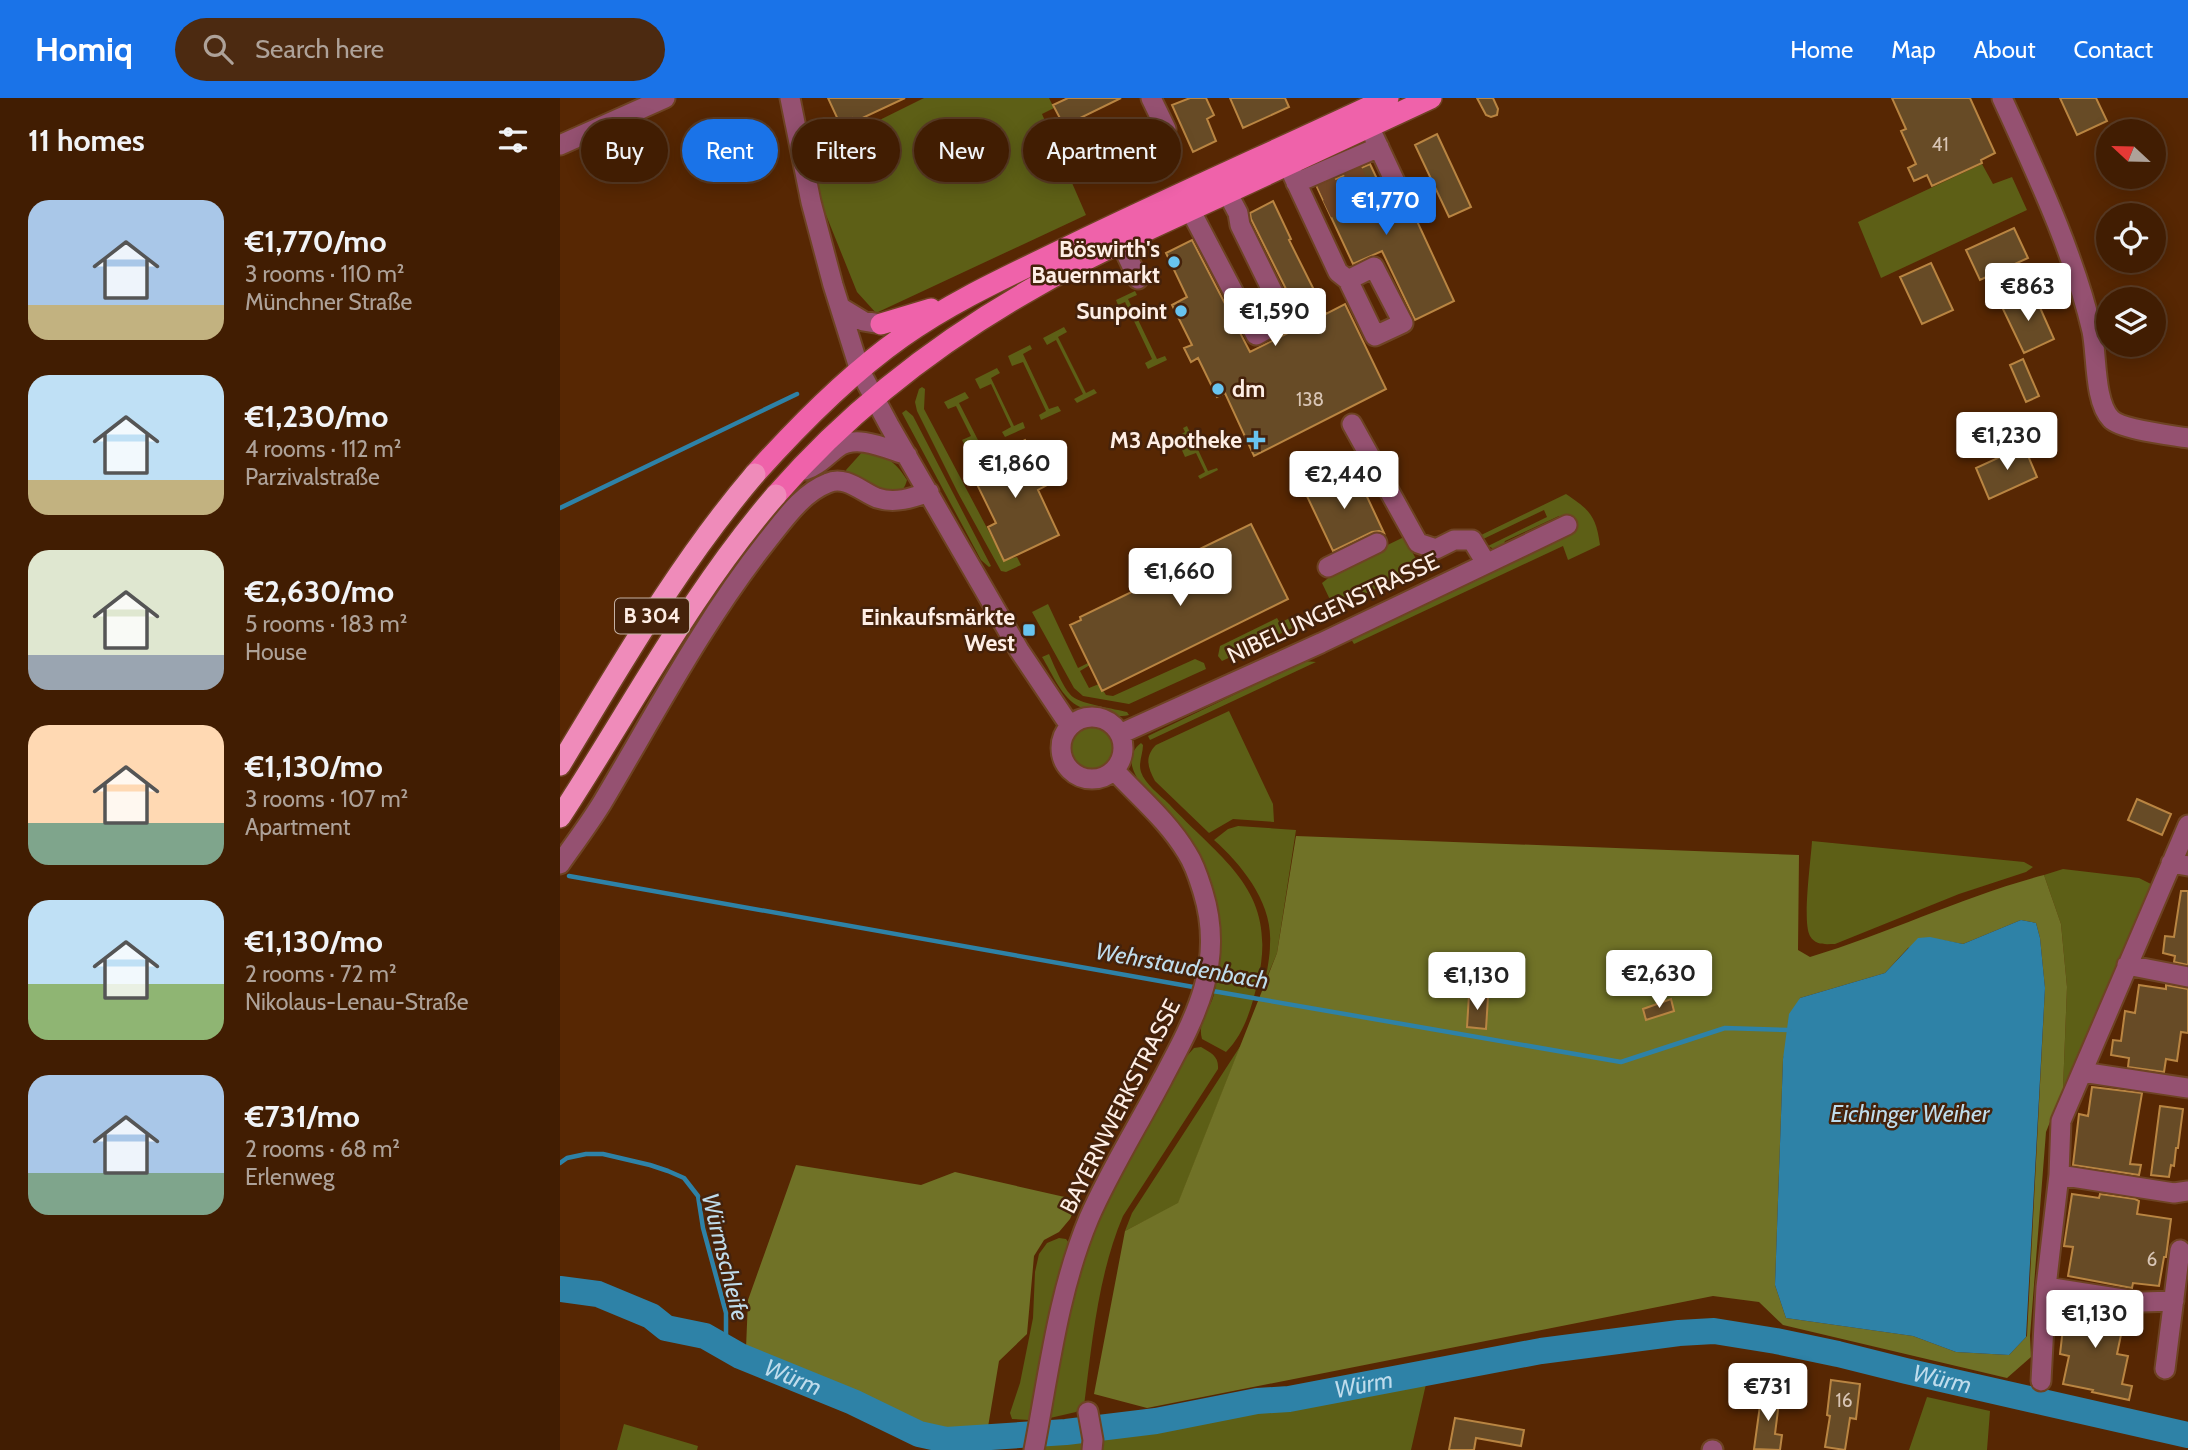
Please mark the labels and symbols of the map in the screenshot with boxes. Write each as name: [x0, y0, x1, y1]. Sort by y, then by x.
north arrow: [2096, 119, 2166, 189]
house number: 41: [1931, 133, 1949, 156]
pin: €1,770: [1329, 178, 1443, 237]
place label: Böswirth's Bauernmarkt: [1031, 235, 1160, 289]
marker: Böswirth's Bauernmarkt: [1166, 254, 1182, 270]
pin: €863: [1987, 264, 2069, 323]
pin: €1,590: [1218, 288, 1332, 348]
place label: Sunpoint: [1076, 297, 1167, 325]
marker: Sunpoint: [1173, 303, 1189, 319]
place label: dm: [1232, 375, 1265, 403]
marker: dm: [1210, 381, 1226, 397]
house number: 138: [1296, 388, 1324, 411]
pin: €1,230: [1950, 412, 2064, 472]
place label: M3 Apotheke: [1110, 426, 1242, 454]
marker: M3 Apotheke: [1248, 432, 1264, 448]
pin: €1,860: [958, 440, 1072, 500]
pin: €2,440: [1287, 452, 1401, 511]
street label: NIBELUNGENSTRASSE: [1223, 547, 1443, 669]
pin: €1,660: [1123, 548, 1237, 608]
road number: B 304: [615, 598, 689, 634]
place label: Einkaufsmärkte West: [861, 603, 1015, 657]
marker: Einkaufsmärkte West: [1021, 622, 1037, 638]
water label: Wehrstaudenbach: [1093, 936, 1271, 995]
pin: €2,630: [1602, 950, 1716, 1010]
pin: €1,130: [1420, 953, 1534, 1012]
street label: BAYERNWERKSTRASSE: [1054, 994, 1186, 1218]
water label: Eichinger Weiher: [1831, 1099, 1991, 1128]
water label: Würmschleife: [696, 1190, 755, 1324]
house number: 6: [2147, 1248, 2157, 1271]
pin: €1,130: [2038, 1290, 2152, 1350]
water label: Würm: [760, 1352, 826, 1402]
water label: Würm: [1910, 1358, 1974, 1399]
water label: Würm: [1332, 1364, 1395, 1404]
pin: €731: [1727, 1364, 1809, 1423]
house number: 16: [1836, 1389, 1853, 1412]

